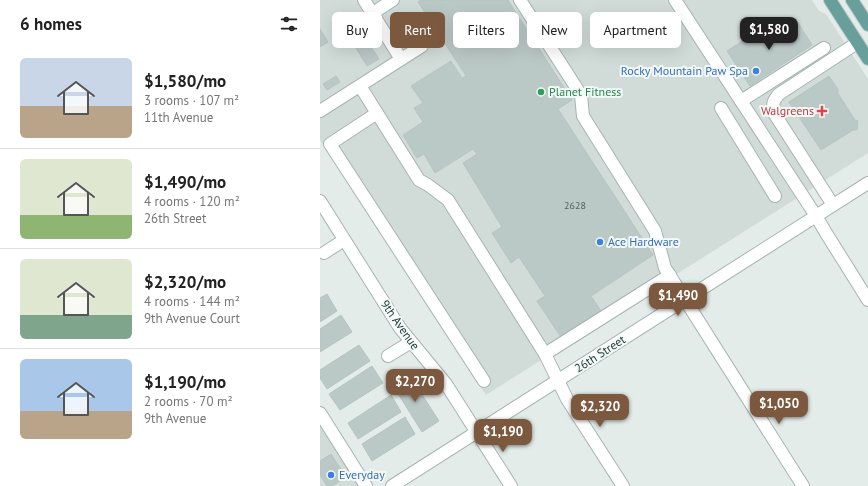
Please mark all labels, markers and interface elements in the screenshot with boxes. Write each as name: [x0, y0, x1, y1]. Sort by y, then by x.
chip: Buy: [332, 12, 382, 48]
chip: Rent: [390, 12, 445, 48]
chip: Filters: [453, 12, 519, 48]
chip: New: [527, 12, 582, 48]
chip: Apartment: [590, 12, 681, 48]
text: 6 homes: [20, 13, 82, 35]
icon: filters: [278, 13, 300, 35]
pin: $1,580: [736, 17, 802, 51]
text: $1,580: [749, 21, 789, 38]
place label: Rocky Mountain Paw Spa: [621, 63, 748, 78]
marker: Rocky Mountain Paw Spa: [751, 66, 761, 76]
text: $1,580/mo: [144, 70, 226, 92]
icon: home: [52, 74, 100, 122]
place label: Planet Fitness: [549, 84, 621, 99]
marker: Planet Fitness: [536, 87, 546, 97]
text: 3 rooms · 107 m²: [144, 92, 239, 109]
place label: Walgreens: [761, 103, 814, 118]
marker: Walgreens: [817, 106, 827, 116]
text: 11th Avenue: [144, 109, 213, 126]
text: $1,490/mo: [144, 171, 226, 193]
icon: home: [52, 175, 100, 223]
text: 4 rooms · 120 m²: [144, 193, 240, 210]
house number: 2628: [564, 199, 586, 212]
text: 26th Street: [144, 210, 206, 227]
place label: Ace Hardware: [608, 234, 679, 249]
marker: Ace Hardware: [595, 237, 605, 247]
text: $2,320/mo: [144, 271, 226, 293]
icon: home: [52, 275, 100, 323]
pin: $1,490: [645, 283, 711, 317]
text: $1,490: [658, 287, 698, 304]
text: 4 rooms · 144 m²: [144, 293, 240, 310]
street label: 9th Avenue: [378, 297, 423, 353]
text: 9th Avenue Court: [144, 310, 240, 327]
street label: 26th Street: [571, 332, 628, 376]
pin: $2,270: [382, 369, 448, 403]
text: $1,190/mo: [144, 371, 226, 393]
text: $2,270: [395, 373, 435, 390]
icon: home: [52, 375, 100, 423]
pin: $1,050: [746, 391, 812, 425]
text: 2 rooms · 70 m²: [144, 393, 233, 410]
pin: $2,320: [567, 394, 633, 428]
text: $1,050: [759, 395, 799, 412]
text: $2,320: [580, 398, 620, 415]
text: 9th Avenue: [144, 410, 206, 427]
pin: $1,190: [470, 419, 536, 453]
text: $1,190: [483, 423, 523, 440]
place label: Everyday: [339, 467, 385, 482]
marker: Everyday: [326, 470, 336, 480]

